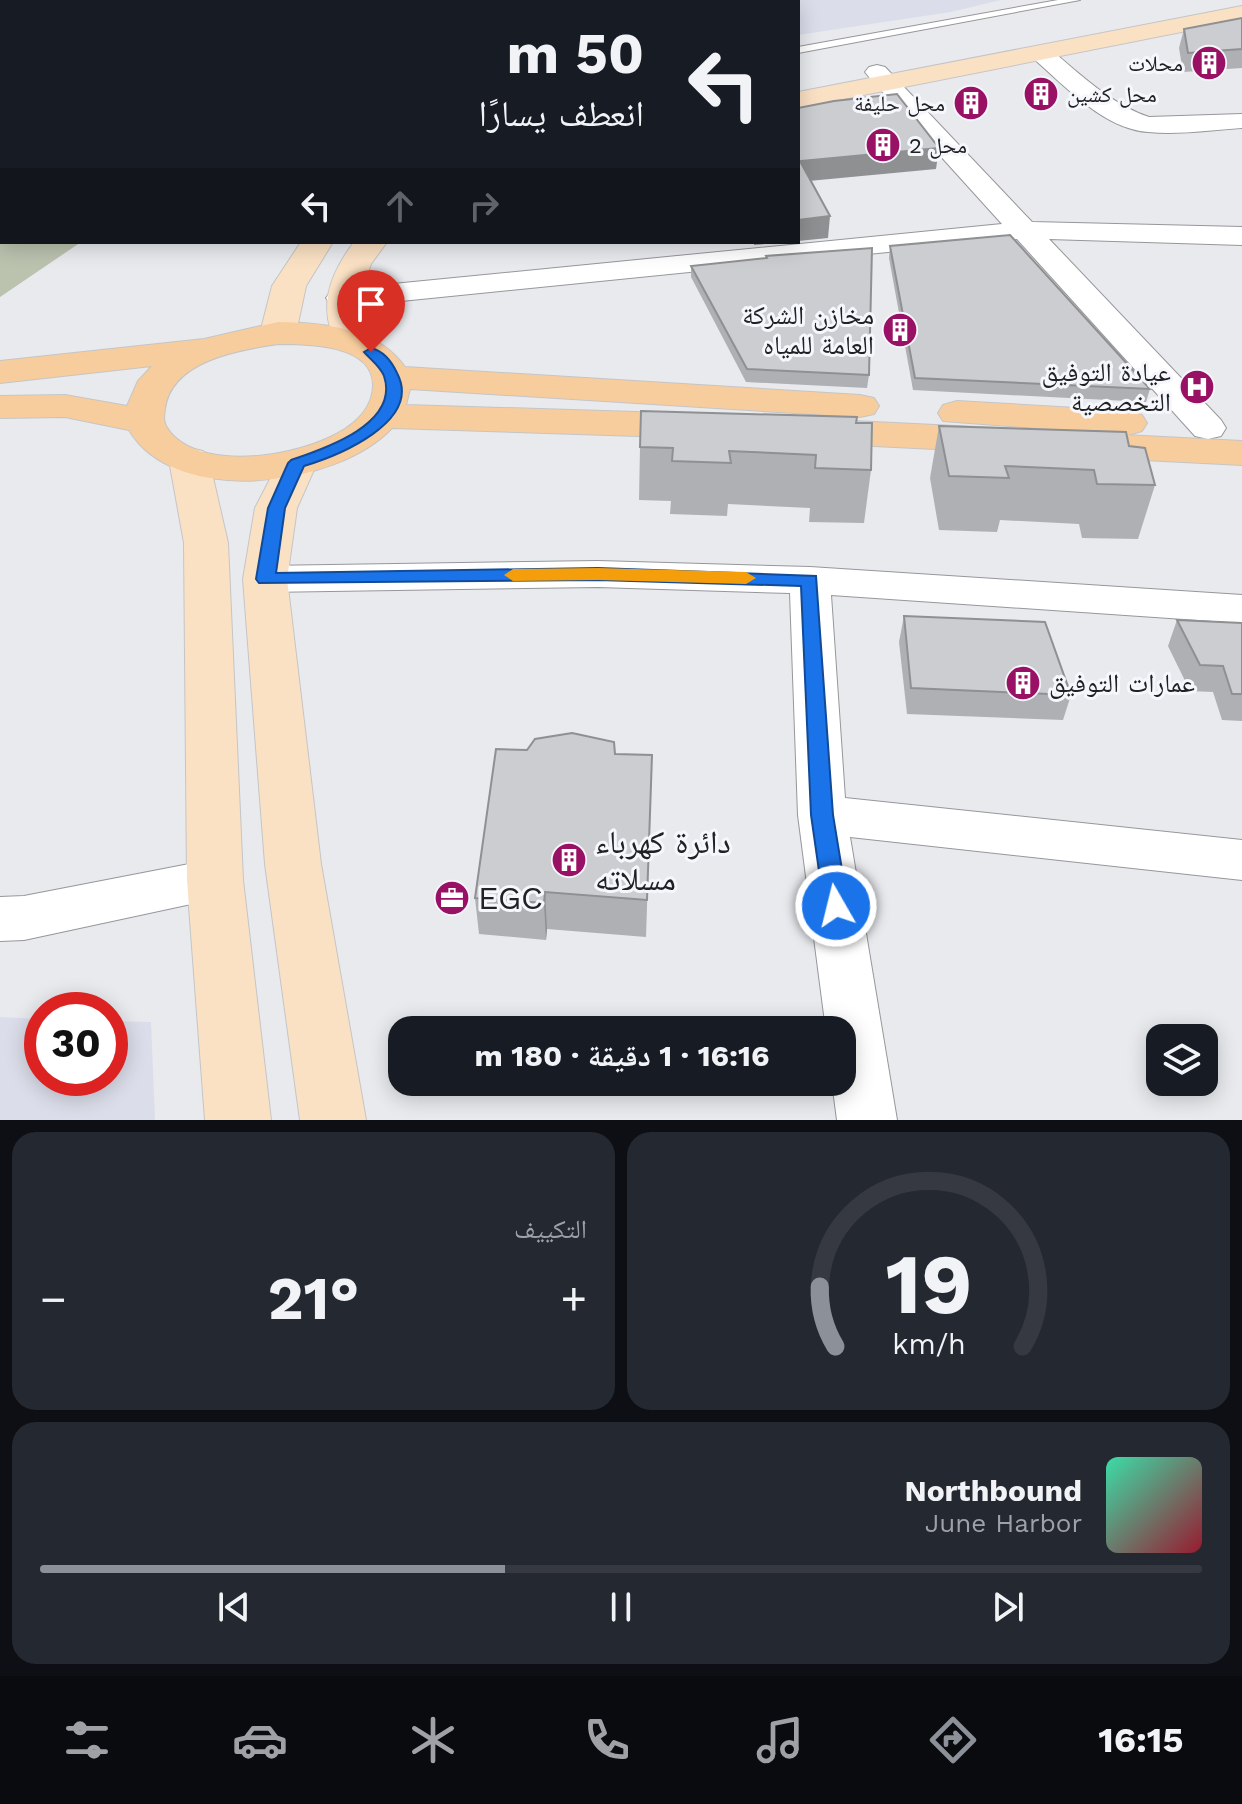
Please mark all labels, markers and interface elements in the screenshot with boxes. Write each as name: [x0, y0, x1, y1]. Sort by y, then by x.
text: 50 m: [507, 21, 644, 87]
icon: left: [672, 32, 776, 136]
building icon: محلات: [1190, 44, 1228, 82]
place label: محلات: [1128, 51, 1183, 76]
building icon: محل كشين: [1022, 75, 1060, 113]
place label: محل كشين: [1067, 82, 1157, 108]
building icon: محل حليفة: [952, 84, 990, 122]
place label: محل حليفة: [854, 91, 945, 117]
text: انعطف يسارًا: [479, 93, 644, 135]
building icon: محل 2: [864, 126, 902, 164]
place label: محل 2: [909, 133, 967, 159]
icon: left: [294, 184, 338, 228]
icon: ahead: [378, 184, 422, 228]
icon: right: [462, 184, 506, 228]
pin: [337, 270, 405, 352]
icon: arrive: [349, 282, 393, 326]
place label: مخازن الشركة العامة للمياه: [742, 300, 874, 360]
building icon: مخازن الشركة العامة للمياه: [881, 311, 919, 349]
place label: عيادة التوفيق التخصصية: [1041, 357, 1171, 417]
hospital icon: عيادة التوفيق التخصصية: [1178, 368, 1216, 406]
building icon: عمارات التوفيق: [1004, 664, 1042, 702]
place label: عمارات التوفيق: [1049, 668, 1195, 699]
place label: دائرة كهرباء مسلاته: [595, 823, 731, 898]
building icon: دائرة كهرباء مسلاته: [550, 841, 588, 879]
position arrow: [794, 864, 878, 948]
office icon: EGC: [433, 879, 471, 917]
place label: EGC: [478, 879, 543, 917]
speed limit sign: 30: [24, 992, 128, 1096]
map controls: [1146, 1024, 1218, 1096]
button: layers: [1146, 1024, 1218, 1096]
text: 16:16 · 1 دقيقة · 180 m: [474, 1038, 770, 1073]
text: التكييف: [514, 1214, 587, 1244]
text: 19: [885, 1236, 972, 1333]
text: 21°: [268, 1263, 359, 1334]
text: −: [40, 1273, 67, 1325]
text: +: [560, 1273, 587, 1325]
text: km/h: [892, 1327, 965, 1361]
text: Northbound: [905, 1473, 1082, 1508]
text: June Harbor: [925, 1508, 1082, 1538]
icon: previous: [212, 1585, 256, 1629]
icon: pause: [599, 1585, 643, 1629]
icon: next: [986, 1585, 1030, 1629]
icon: filters: [59, 1712, 115, 1768]
icon: car: [232, 1712, 288, 1768]
icon: climate: [405, 1712, 461, 1768]
icon: phone: [579, 1712, 635, 1768]
icon: music: [752, 1712, 808, 1768]
icon: directions: [925, 1712, 981, 1768]
text: 16:15: [1098, 1719, 1183, 1761]

